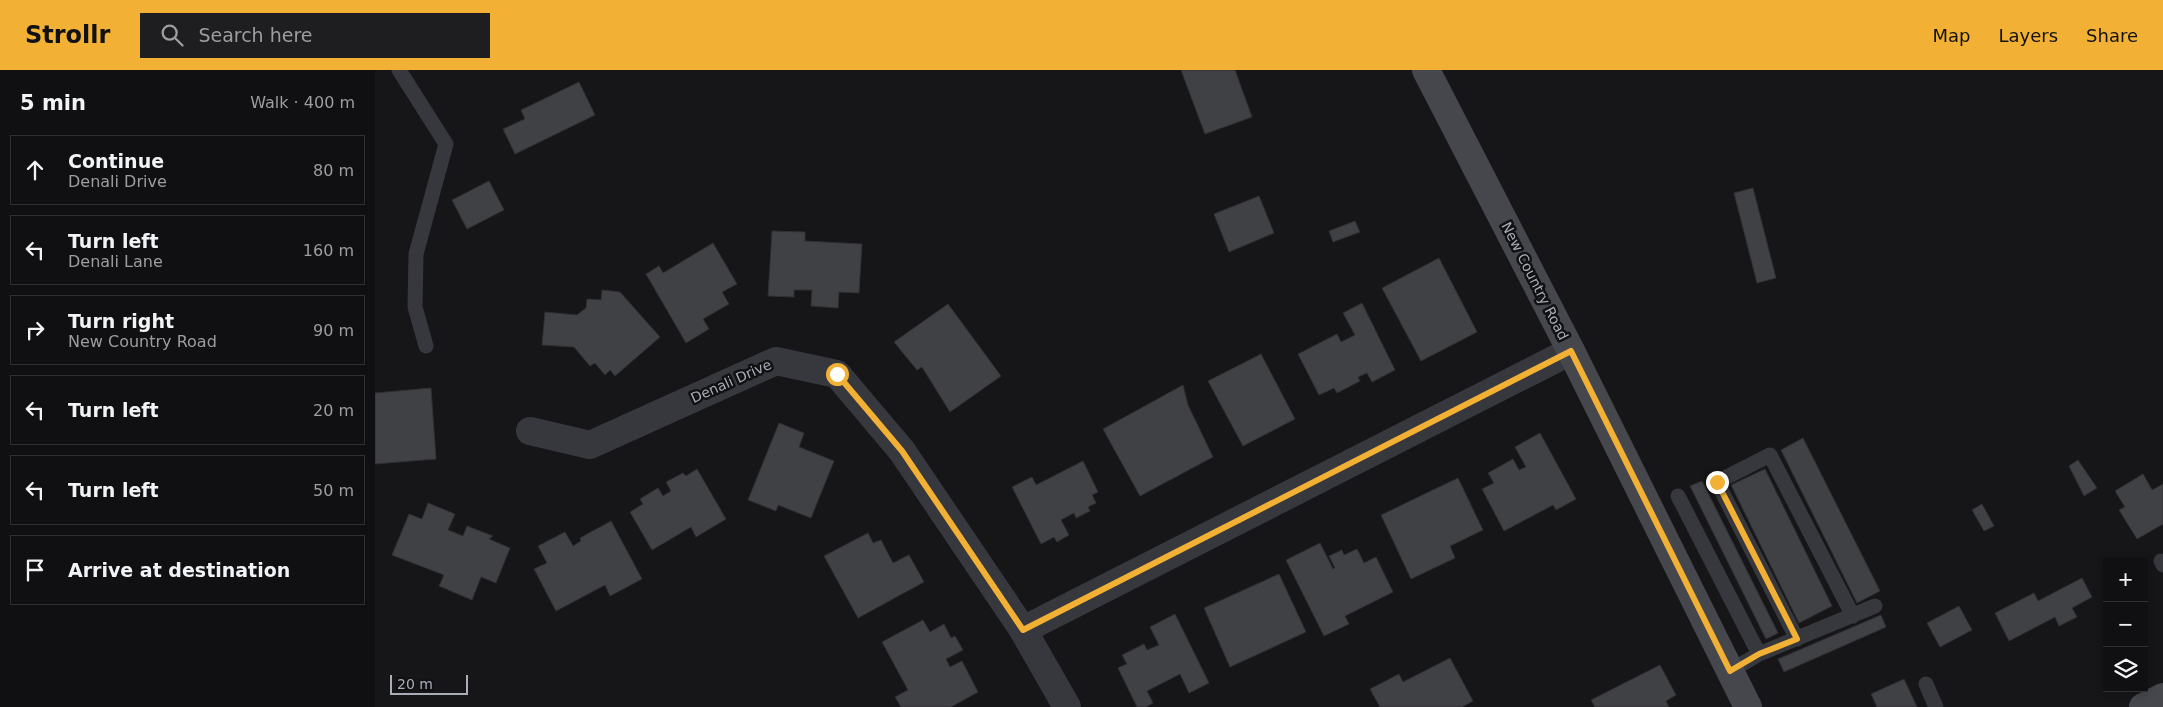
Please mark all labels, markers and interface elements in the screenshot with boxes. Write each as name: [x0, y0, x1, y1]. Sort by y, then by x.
search box: [140, 13, 490, 58]
text: Strollr: [25, 21, 110, 49]
icon: search: [158, 21, 186, 49]
text: Search here: [198, 24, 313, 46]
text: Map: [1932, 25, 1970, 46]
text: Layers: [1998, 25, 2058, 46]
text: Share: [2086, 25, 2138, 46]
text: 5 min: [20, 91, 86, 115]
text: Walk · 400 m: [250, 93, 355, 112]
text: Continue: [68, 150, 164, 172]
icon: ahead: [21, 156, 49, 184]
text: 80 m: [313, 161, 354, 180]
text: Denali Drive: [68, 172, 167, 191]
street label: New Country Road: [1498, 219, 1572, 343]
text: Turn left: [68, 230, 159, 252]
icon: left: [21, 236, 49, 264]
text: 160 m: [303, 241, 354, 260]
text: Denali Lane: [68, 252, 163, 271]
text: Turn right: [68, 310, 174, 332]
icon: right: [21, 316, 49, 344]
text: 90 m: [313, 321, 354, 340]
text: New Country Road: [68, 332, 217, 351]
street label: Denali Drive: [688, 356, 774, 406]
route start: [826, 363, 849, 386]
icon: left: [21, 396, 49, 424]
text: Turn left: [68, 399, 159, 421]
text: 20 m: [313, 401, 354, 420]
route end: [1706, 471, 1729, 494]
icon: left: [21, 476, 49, 504]
text: Turn left: [68, 479, 159, 501]
text: 50 m: [313, 481, 354, 500]
icon: arrive: [21, 556, 49, 584]
map controls: [2103, 557, 2148, 692]
button: +: [2103, 557, 2148, 602]
text: Arrive at destination: [68, 559, 290, 581]
button: −: [2103, 602, 2148, 647]
button: layers: [2103, 647, 2148, 692]
scale bar: [390, 672, 467, 695]
text: 20 m: [397, 676, 433, 692]

